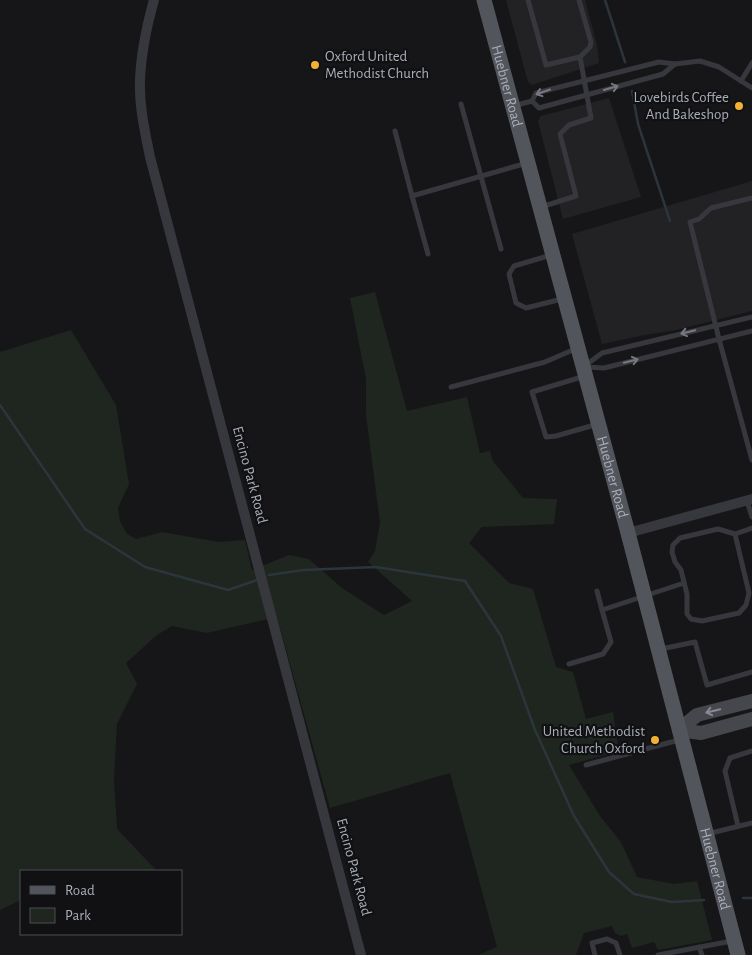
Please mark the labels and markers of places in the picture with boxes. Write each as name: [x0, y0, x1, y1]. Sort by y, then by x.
place label: Oxford United Methodist Church: [325, 49, 429, 81]
marker: Oxford United Methodist Church: [309, 59, 321, 71]
place label: Lovebirds Coffee And Bakeshop: [634, 90, 729, 122]
marker: Lovebirds Coffee And Bakeshop: [733, 100, 745, 112]
place label: United Methodist Church Oxford: [543, 724, 645, 756]
marker: United Methodist Church Oxford: [649, 734, 661, 746]

